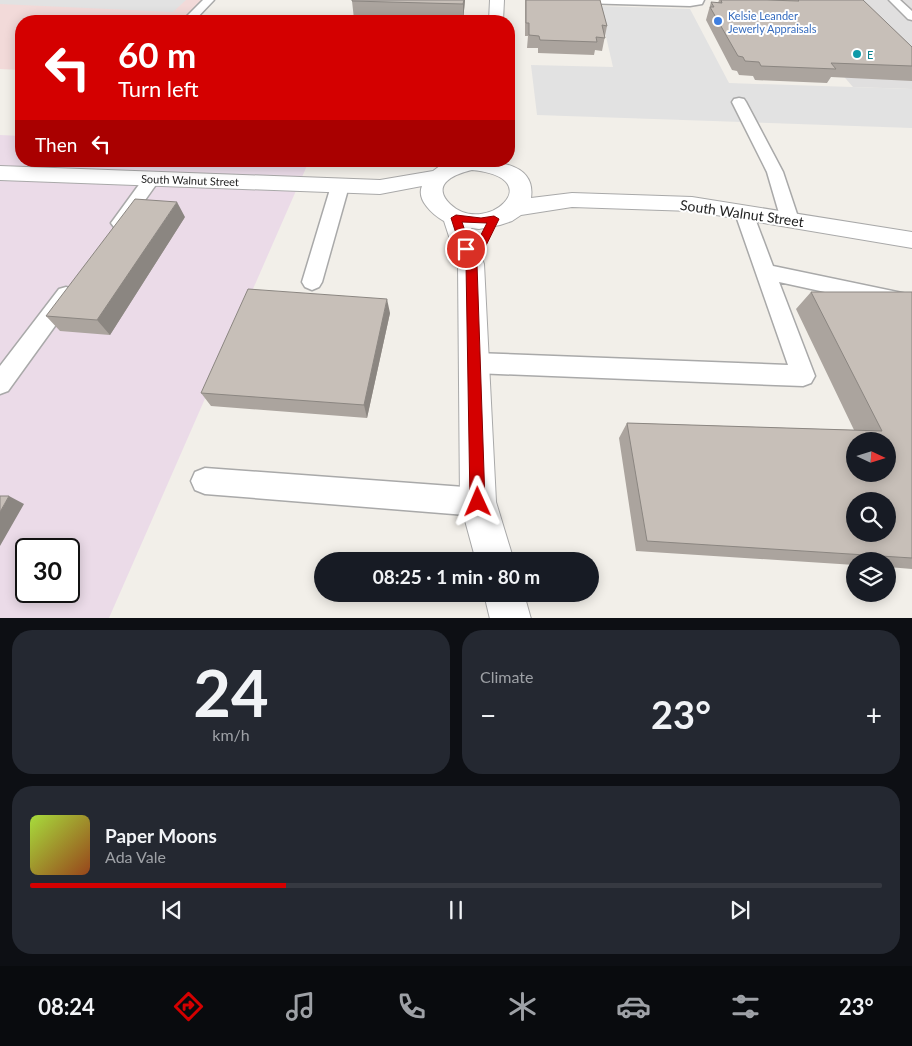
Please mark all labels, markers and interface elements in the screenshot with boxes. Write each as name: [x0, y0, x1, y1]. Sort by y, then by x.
place label: Kelsie Leander Jewerly Appraisals: [728, 9, 817, 35]
marker: Kelsie Leander Jewerly Appraisals: [712, 15, 724, 27]
text: 60 m: [118, 33, 196, 75]
icon: left: [35, 35, 100, 100]
marker: E: [851, 48, 863, 60]
place label: E: [867, 48, 873, 61]
text: Turn left: [118, 75, 199, 102]
icon: left: [87, 130, 115, 158]
text: Then: [35, 133, 77, 156]
street label: South Walnut Street: [141, 172, 239, 188]
street label: South Walnut Street: [679, 196, 805, 230]
pin: [445, 228, 487, 270]
icon: arrive: [452, 235, 480, 263]
north arrow: [846, 432, 896, 482]
map controls: [846, 432, 896, 602]
position arrow: [451, 475, 503, 527]
button: search: [846, 492, 896, 542]
speed limit sign: 30: [15, 538, 80, 603]
button: layers: [846, 552, 896, 602]
text: 08:25 · 1 min · 80 m: [373, 565, 540, 588]
text: 24: [193, 653, 269, 731]
text: Climate: [480, 667, 533, 686]
text: 23°: [651, 691, 711, 737]
text: −: [480, 698, 496, 732]
text: +: [866, 698, 882, 732]
text: km/h: [212, 725, 250, 744]
text: Paper Moons: [105, 824, 217, 847]
text: Ada Vale: [105, 847, 166, 866]
icon: previous: [158, 896, 186, 924]
icon: pause: [442, 896, 470, 924]
icon: next: [726, 896, 754, 924]
icon: directions: [171, 989, 206, 1024]
icon: music: [283, 989, 318, 1024]
icon: phone: [394, 989, 429, 1024]
icon: climate: [505, 989, 540, 1024]
icon: car: [616, 989, 651, 1024]
icon: filters: [728, 989, 763, 1024]
text: 08:24: [38, 993, 95, 1020]
text: 23°: [839, 993, 874, 1020]

